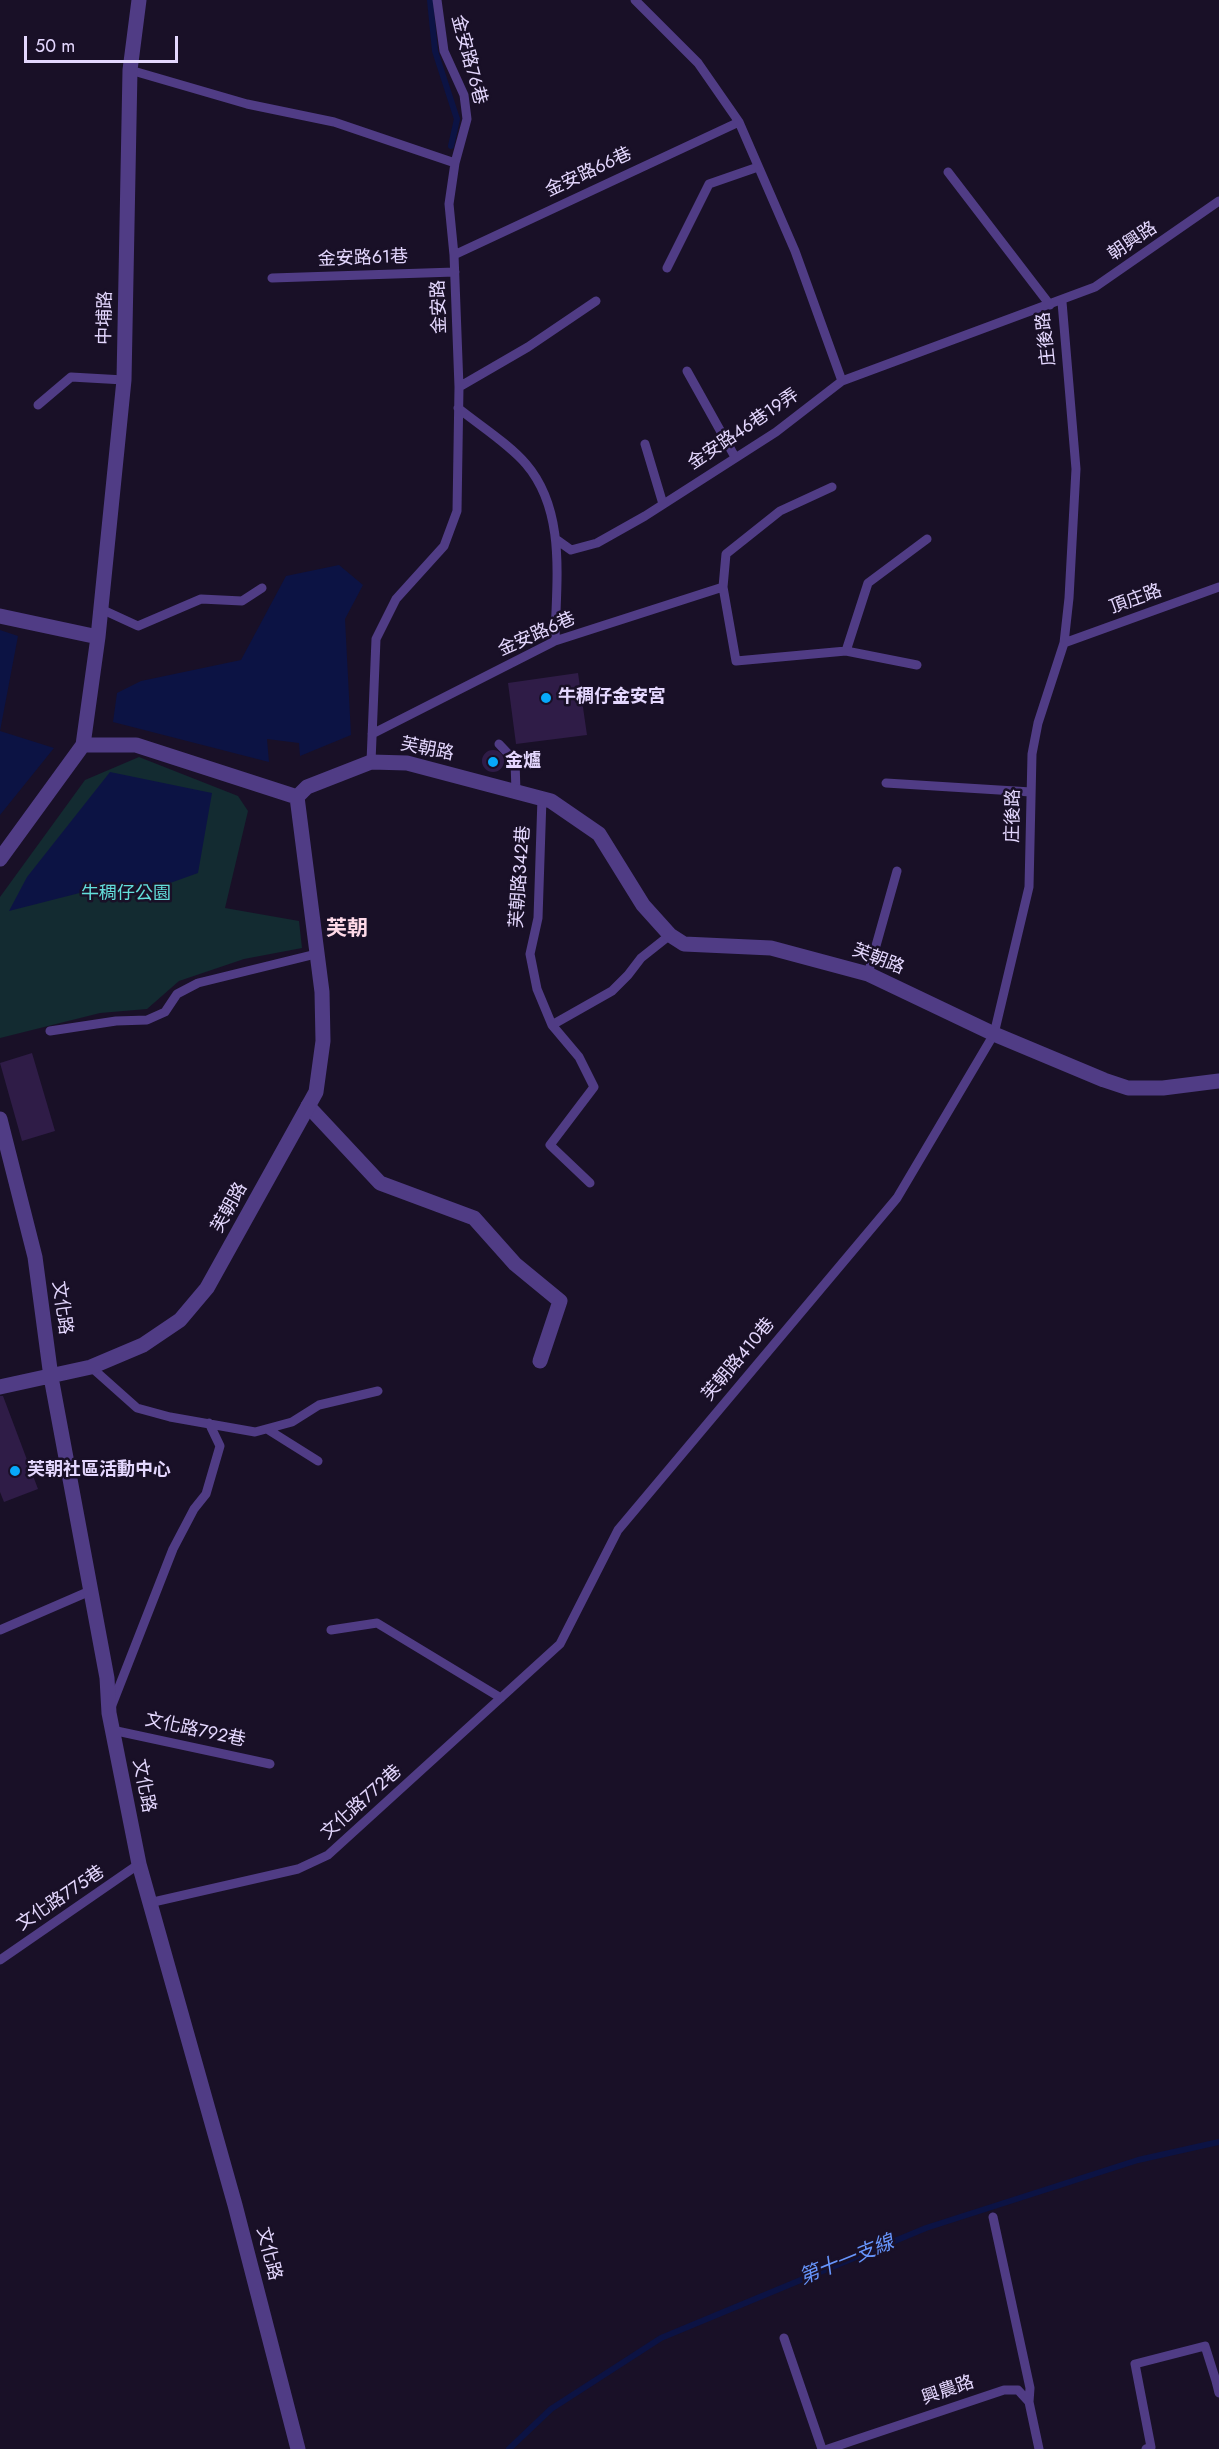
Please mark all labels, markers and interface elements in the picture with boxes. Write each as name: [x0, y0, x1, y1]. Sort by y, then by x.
street label: 金安路76巷: [446, 13, 490, 107]
scale bar: [27, 24, 182, 62]
text: 50 m: [35, 33, 75, 59]
street label: 金安路66巷: [542, 144, 636, 202]
street label: 朝興路: [1105, 218, 1161, 266]
street label: 金安路61巷: [317, 247, 409, 271]
street label: 金安路: [428, 280, 452, 334]
street label: 中埔路: [95, 291, 117, 345]
street label: 庄後路: [1033, 311, 1061, 367]
street label: 金安路46巷19弄: [684, 385, 804, 475]
street label: 頂庄路: [1107, 581, 1165, 619]
street label: 金安路6巷: [495, 608, 579, 662]
place label: 牛稠仔金安宮: [558, 687, 666, 709]
marker: 牛稠仔金安宮: [539, 691, 553, 705]
street label: 芙朝路: [398, 734, 456, 766]
place label: 金爐: [505, 751, 541, 773]
marker: 金爐: [486, 755, 500, 769]
street label: 庄後路: [1003, 789, 1025, 843]
street label: 芙朝路342巷: [507, 825, 535, 929]
park label: 牛稠仔公園: [81, 884, 171, 906]
district label: 芙朝: [326, 917, 368, 943]
street label: 芙朝路: [849, 940, 907, 980]
street label: 芙朝路: [207, 1179, 253, 1237]
street label: 文化路: [47, 1280, 75, 1336]
street label: 芙朝路410巷: [698, 1314, 780, 1406]
place label: 芙朝社區活動中心: [27, 1460, 171, 1482]
marker: 芙朝社區活動中心: [8, 1464, 22, 1478]
street label: 文化路792巷: [143, 1710, 247, 1752]
street label: 文化路: [127, 1757, 159, 1815]
street label: 文化路772巷: [317, 1761, 407, 1845]
street label: 文化路775巷: [13, 1862, 109, 1936]
street label: 文化路: [251, 2225, 285, 2283]
water label: 第十一支線: [796, 2231, 898, 2291]
street label: 興農路: [919, 2372, 977, 2410]

